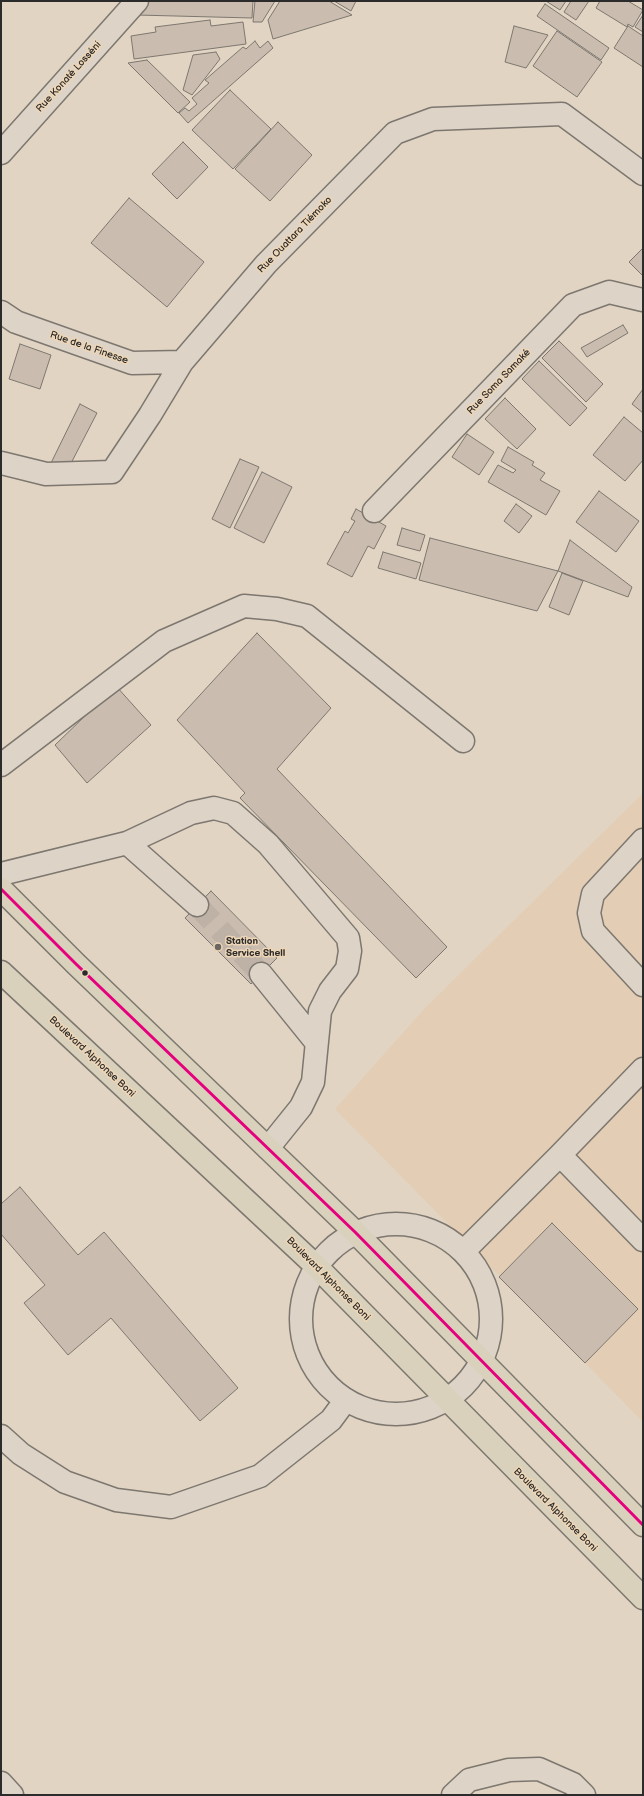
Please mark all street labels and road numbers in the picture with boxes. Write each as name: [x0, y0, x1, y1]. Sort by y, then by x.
street label: Rue Konaté Losséni: [34, 39, 104, 115]
street label: Rue Ouattara Tiémoko: [255, 194, 335, 276]
street label: Rue de la Finesse: [48, 329, 130, 367]
street label: Rue Soma Samaké: [465, 347, 533, 417]
street label: Boulevard Alphonse Boni: [46, 1014, 138, 1100]
street label: Boulevard Alphonse Boni: [284, 1235, 372, 1323]
street label: Boulevard Alphonse Boni: [511, 1466, 599, 1554]

